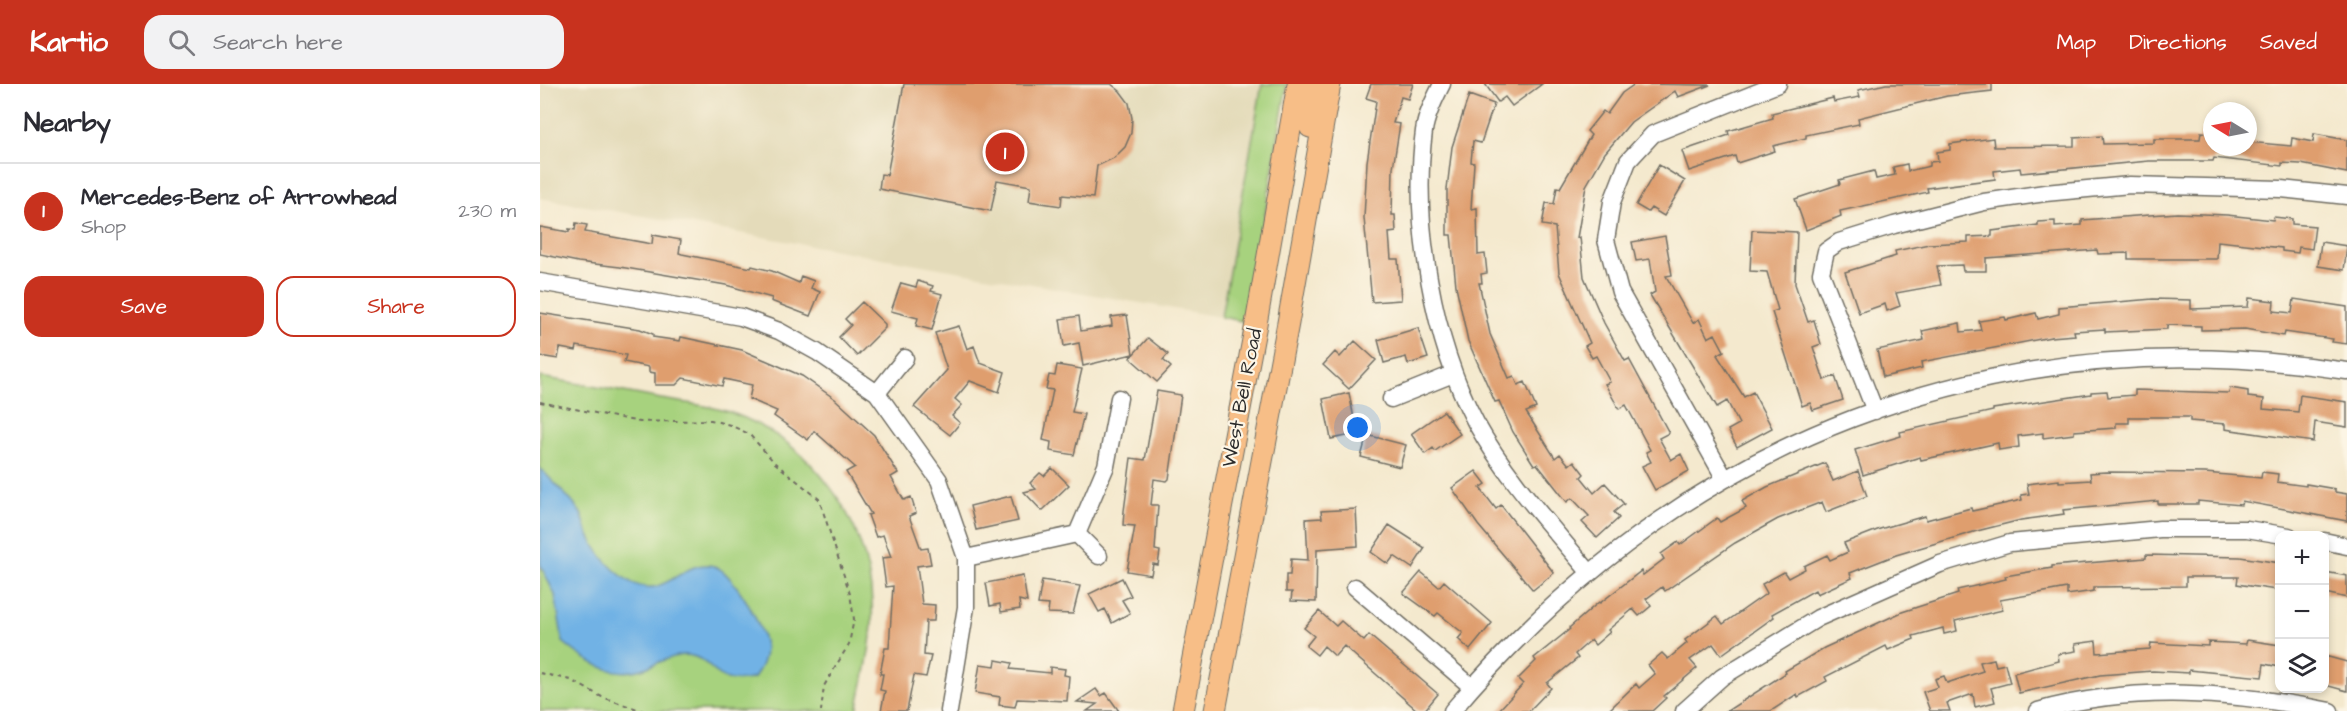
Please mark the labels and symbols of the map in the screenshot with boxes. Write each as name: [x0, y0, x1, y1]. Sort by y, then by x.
north arrow: [2203, 102, 2257, 156]
pin: 1: [986, 130, 1024, 174]
street label: West Bell Road: [1215, 326, 1269, 470]
your location: [1343, 413, 1372, 442]

